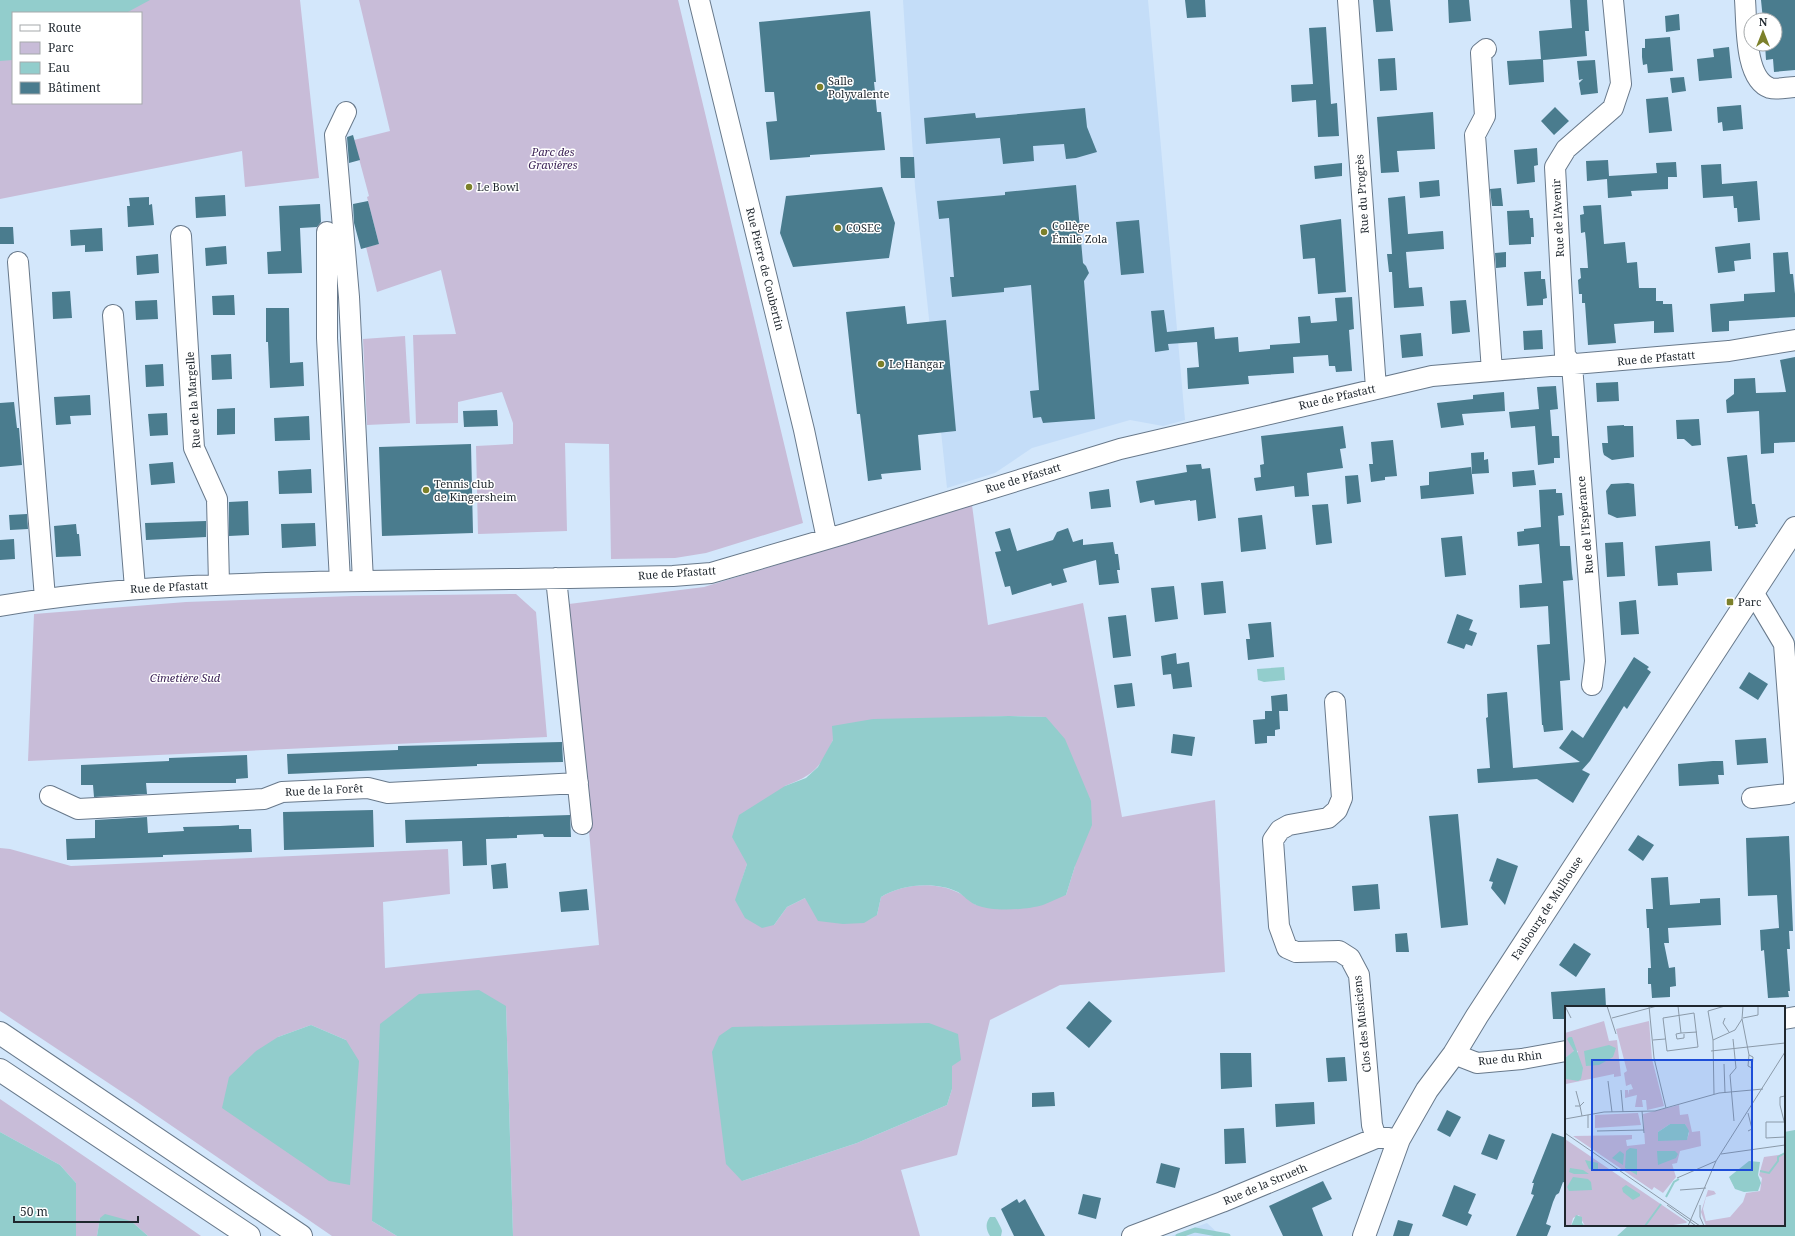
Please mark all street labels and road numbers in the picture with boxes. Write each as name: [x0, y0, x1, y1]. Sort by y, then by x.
street label: Rue du Progrès: [1351, 154, 1372, 234]
street label: Rue de l'Avenir: [1548, 178, 1567, 258]
street label: Rue Pierre de Coubertin: [743, 206, 788, 332]
street label: Rue de Pfastatt: [1616, 347, 1696, 368]
street label: Rue de la Margelle: [182, 351, 203, 449]
street label: Rue de Pfastatt: [1297, 380, 1377, 413]
street label: Rue de Pfastatt: [983, 459, 1063, 496]
street label: Rue de l'Espérance: [1573, 475, 1596, 575]
street label: Rue de Pfastatt: [637, 562, 717, 583]
street label: Rue de Pfastatt: [130, 577, 208, 596]
street label: Rue de la Forêt: [285, 780, 364, 799]
street label: Faubourg de Mulhouse: [1507, 853, 1586, 962]
street label: Clos des Musiciens: [1349, 975, 1374, 1073]
street label: Rue du Rhin: [1477, 1047, 1543, 1068]
street label: Rue de la Strueth: [1221, 1159, 1309, 1208]

